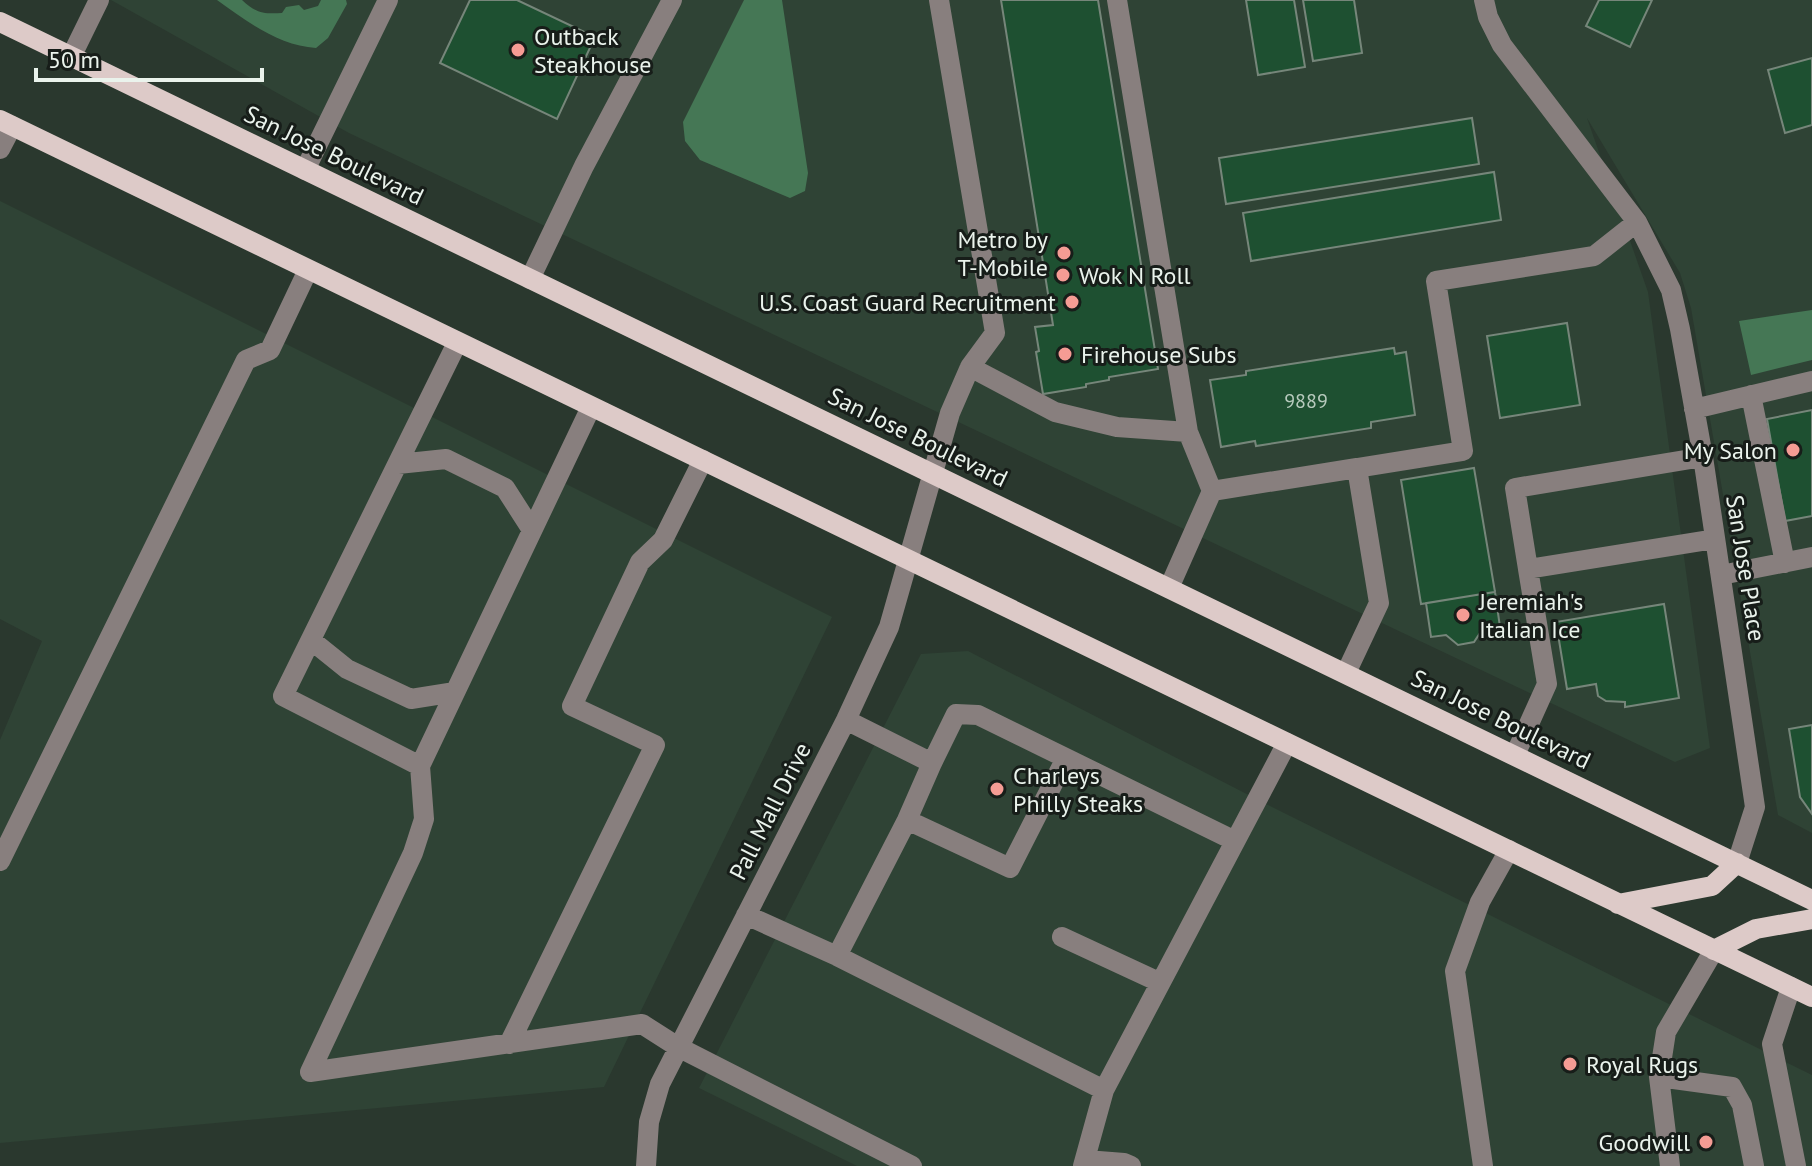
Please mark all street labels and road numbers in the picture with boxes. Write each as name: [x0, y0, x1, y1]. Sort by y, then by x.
street label: San Jose Boulevard: [239, 98, 429, 212]
street label: San Jose Boulevard: [823, 380, 1013, 494]
street label: San Jose Place: [1719, 493, 1773, 643]
street label: San Jose Boulevard: [1406, 662, 1596, 776]
street label: Pall Mall Drive: [722, 737, 818, 885]

